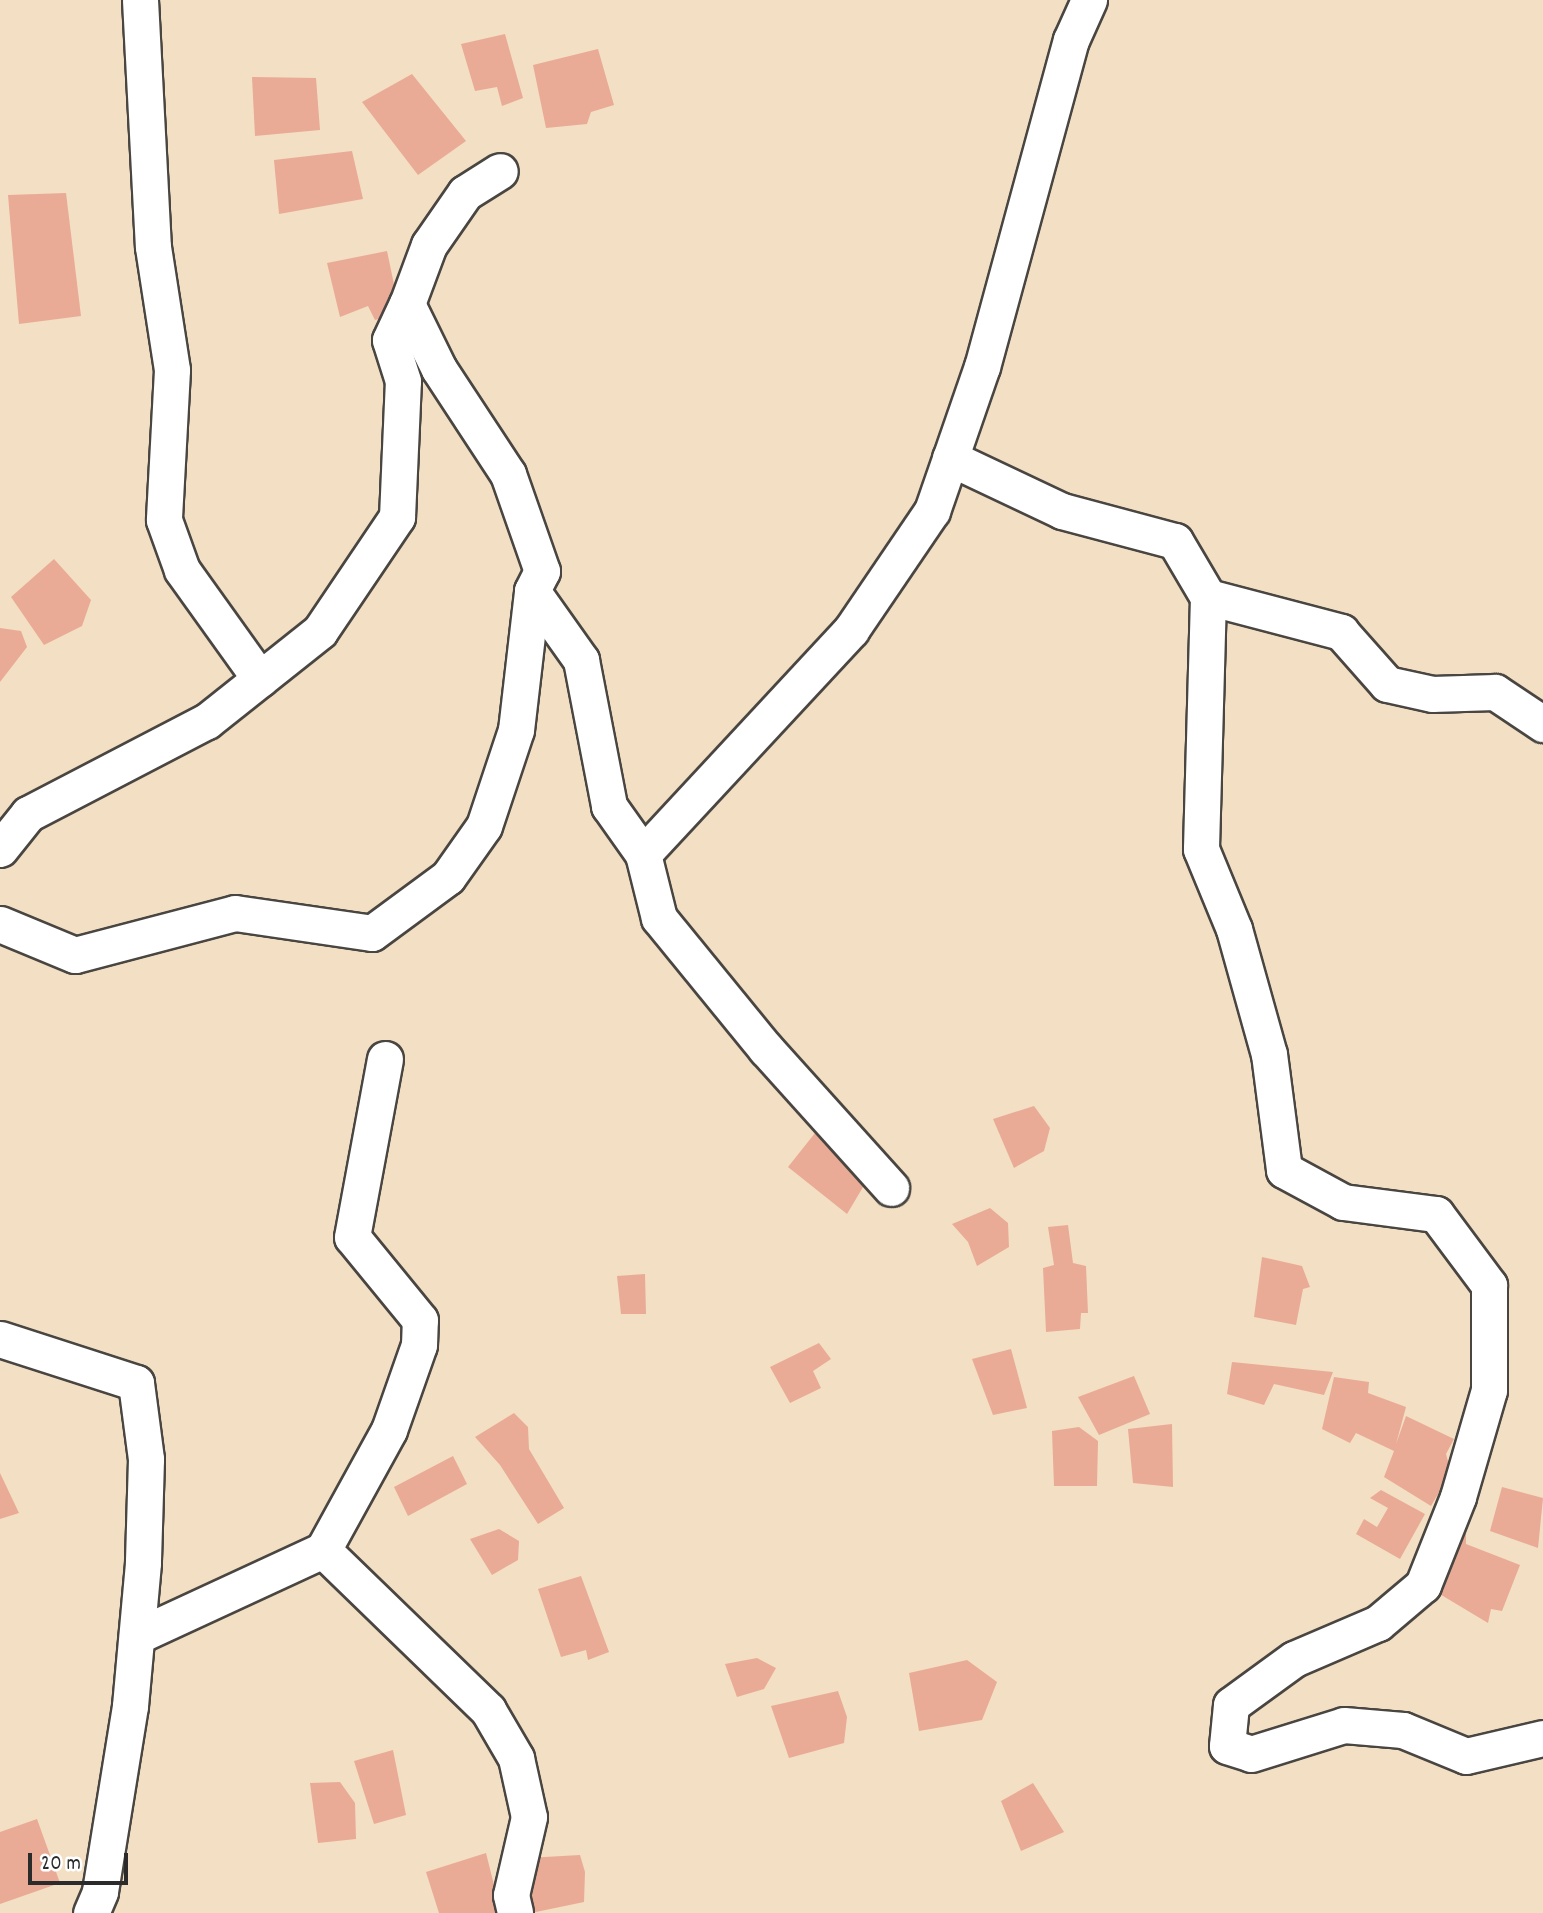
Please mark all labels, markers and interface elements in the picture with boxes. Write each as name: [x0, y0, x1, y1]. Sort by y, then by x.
scale bar: [32, 1840, 131, 1884]
text: 20 m: [41, 1850, 81, 1880]

